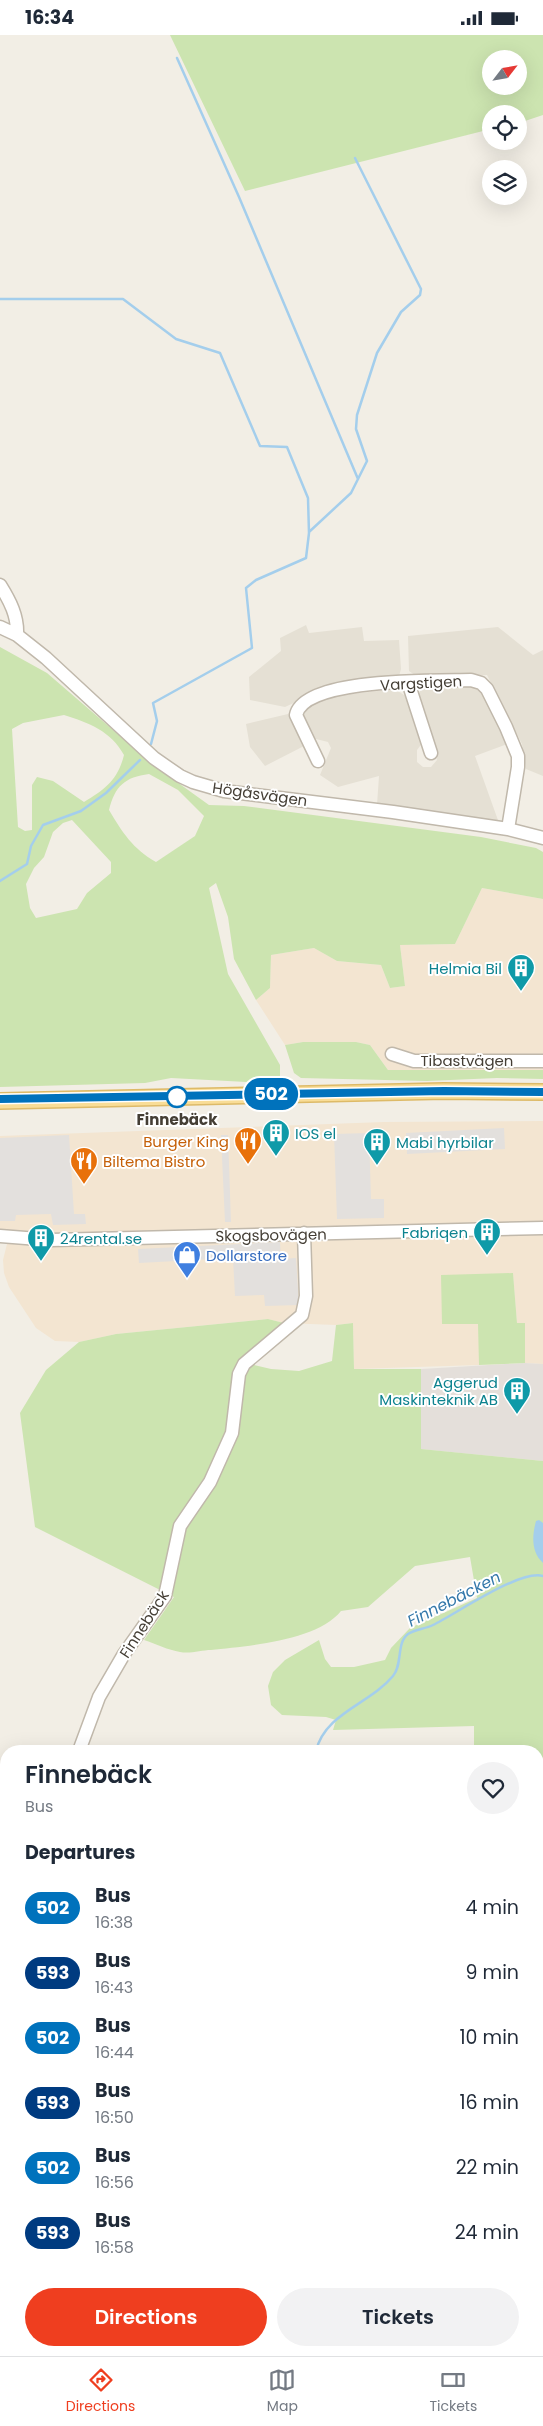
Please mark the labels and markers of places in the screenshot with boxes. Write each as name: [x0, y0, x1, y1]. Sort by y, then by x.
building icon: Helmia Bil: [506, 953, 536, 992]
place label: Helmia Bil: [429, 958, 502, 979]
marker: Finnebäck: [166, 1086, 188, 1108]
place label: Finnebäck: [137, 1109, 218, 1130]
building icon: IOS el: [261, 1118, 291, 1157]
place label: IOS el: [295, 1123, 336, 1144]
restaurant icon: Burger King: [233, 1126, 263, 1165]
building icon: Mabi hyrbilar: [362, 1127, 392, 1166]
place label: Burger King: [143, 1131, 229, 1152]
place label: Mabi hyrbilar: [396, 1132, 494, 1153]
restaurant icon: Biltema Bistro: [69, 1146, 99, 1185]
place label: Biltema Bistro: [103, 1151, 205, 1172]
building icon: Fabriqen: [472, 1217, 502, 1256]
place label: Fabriqen: [402, 1222, 468, 1243]
building icon: 24rental.se: [26, 1223, 56, 1262]
place label: 24rental.se: [60, 1228, 142, 1249]
shop icon: Dollarstore: [172, 1240, 202, 1279]
place label: Dollarstore: [206, 1245, 287, 1266]
place label: Aggerud Maskinteknik AB: [379, 1372, 498, 1410]
building icon: Aggerud Maskinteknik AB: [502, 1376, 532, 1415]

